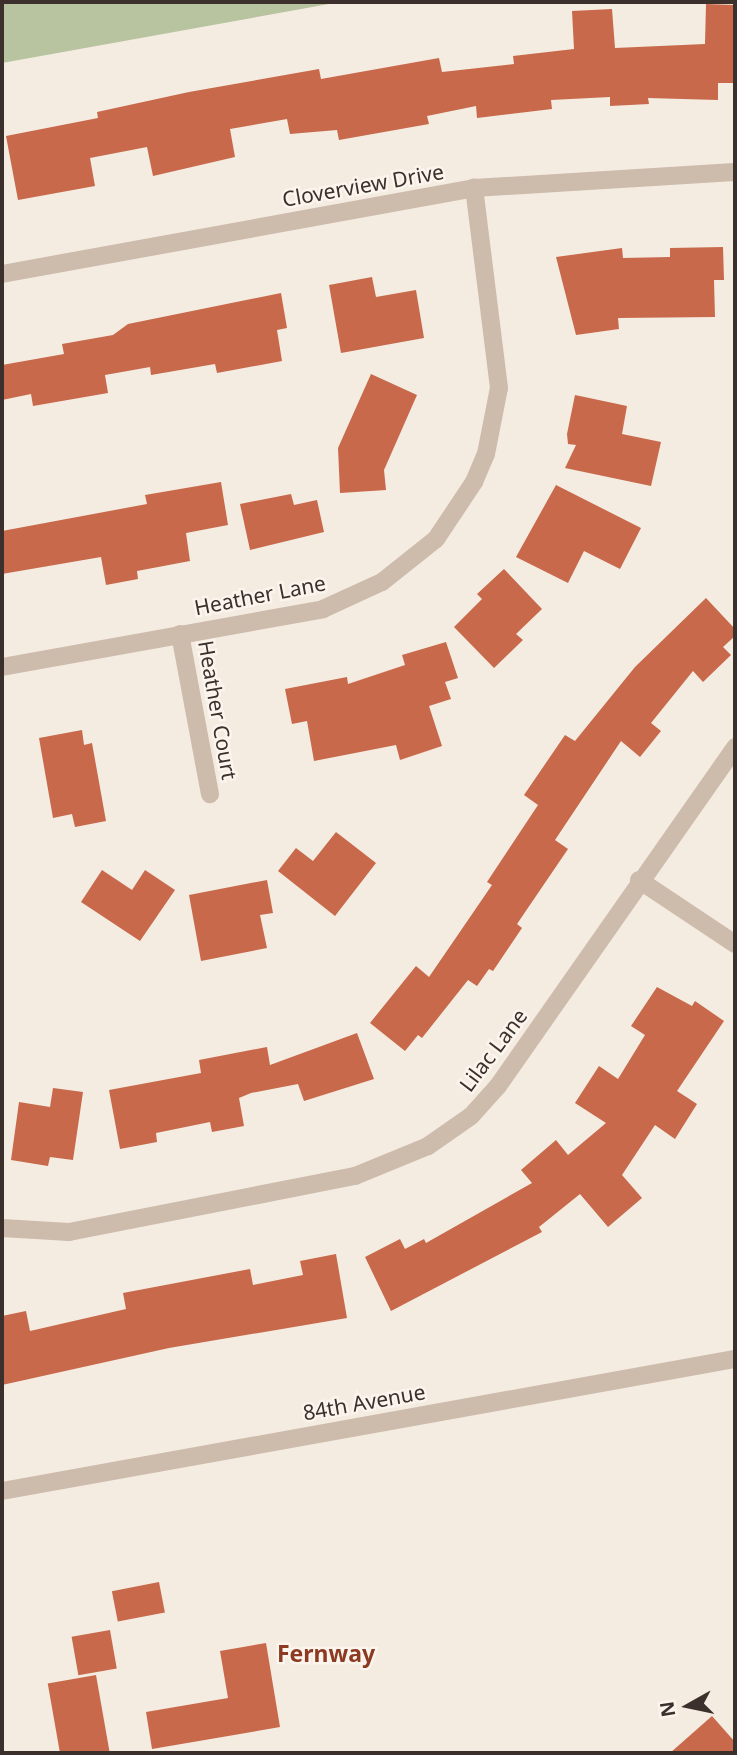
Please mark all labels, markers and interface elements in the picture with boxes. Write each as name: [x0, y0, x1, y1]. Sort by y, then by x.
street label: Cloverview Drive: [280, 158, 446, 212]
street label: Heather Lane: [192, 570, 328, 620]
street label: Heather Court: [193, 638, 243, 782]
street label: Lilac Lane: [454, 1004, 532, 1096]
street label: 84th Avenue: [301, 1379, 427, 1425]
district label: Fernway: [277, 1639, 375, 1667]
north arrow: [653, 1671, 723, 1741]
text: N: [653, 1700, 681, 1719]

